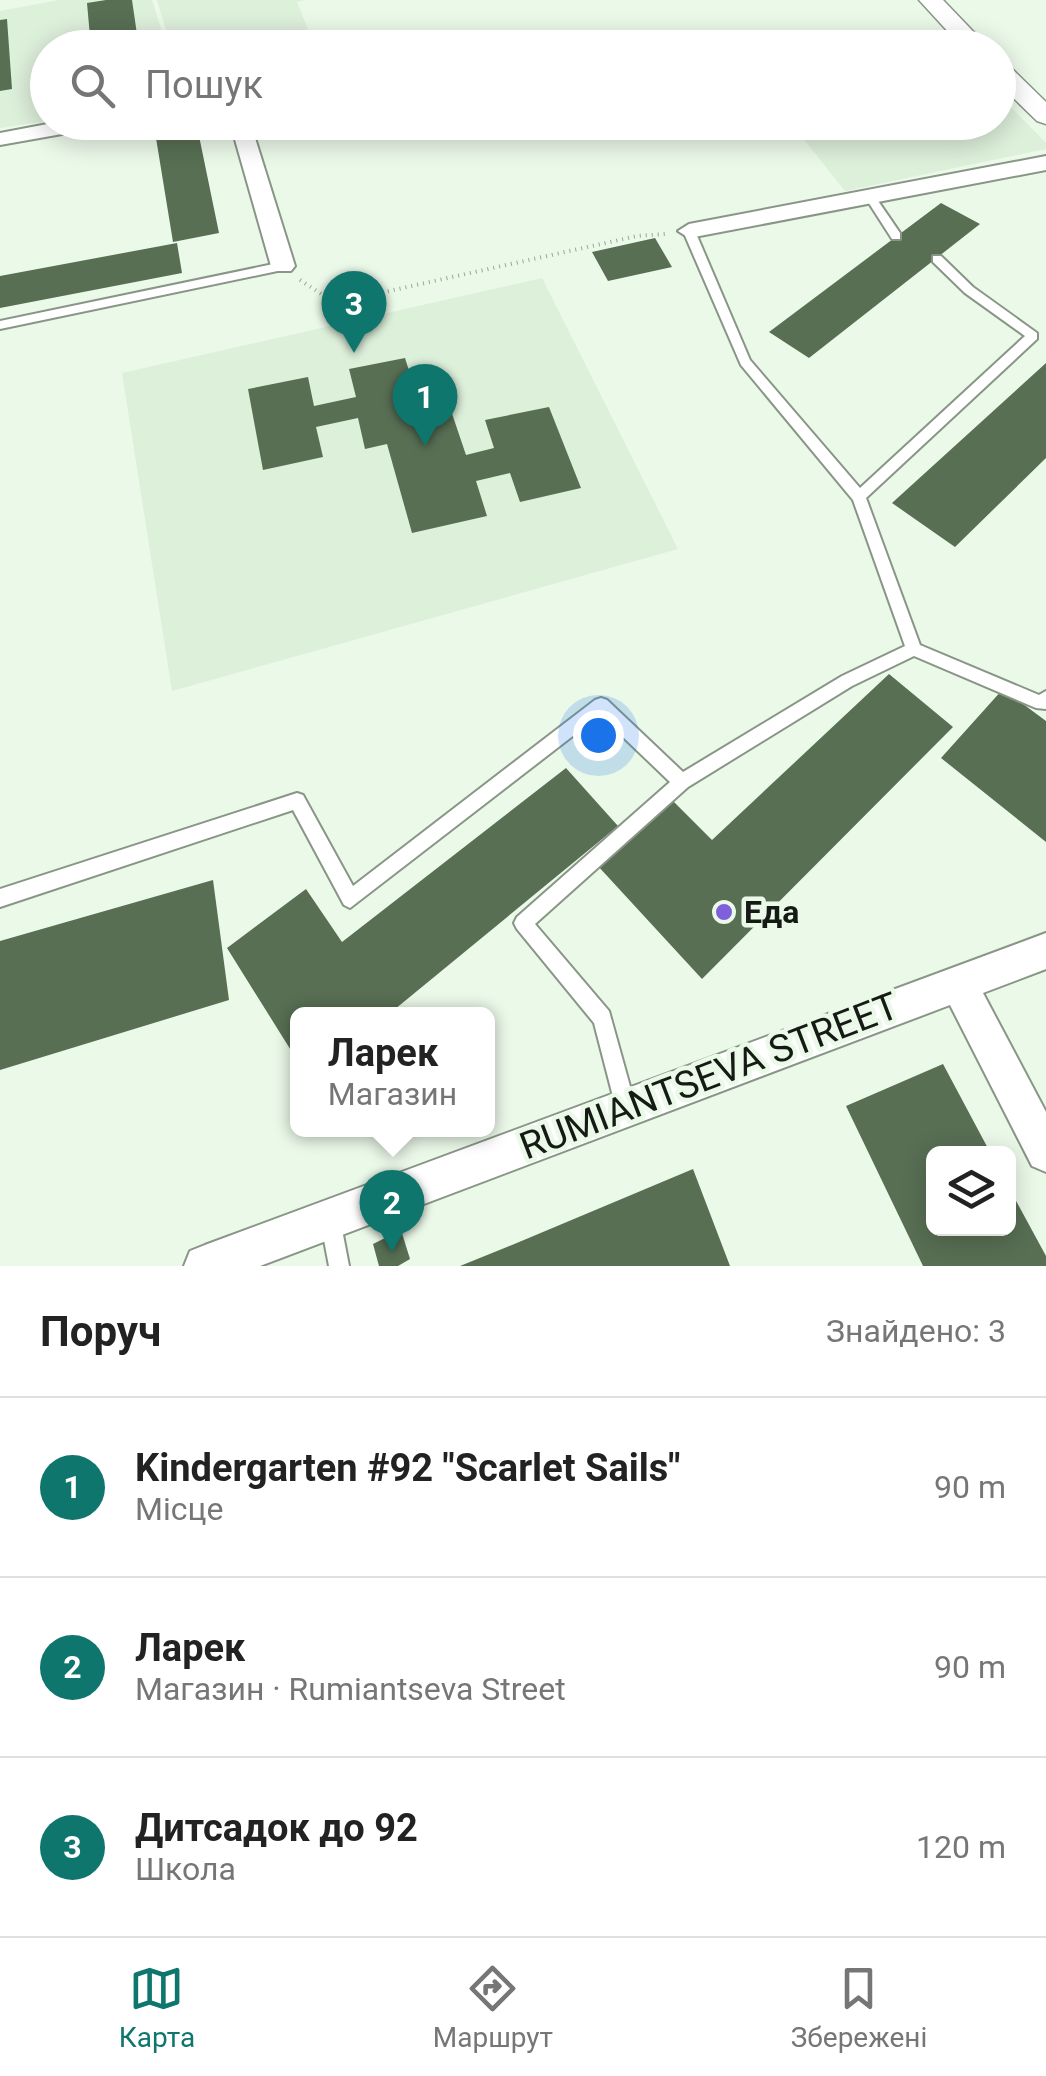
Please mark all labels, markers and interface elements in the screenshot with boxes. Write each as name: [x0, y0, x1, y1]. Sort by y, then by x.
search box: [30, 30, 1016, 140]
icon: search: [65, 58, 120, 113]
text: Пошук: [145, 63, 263, 107]
pin: 3: [322, 270, 386, 353]
pin: 1: [392, 364, 458, 446]
your location: [573, 710, 624, 761]
place label: Еда: [744, 893, 799, 931]
marker: Еда: [713, 901, 735, 923]
street label: RUMIANTSEVA STREET: [514, 983, 904, 1169]
popup: [290, 1007, 495, 1137]
text: Ларек: [328, 1031, 438, 1075]
text: Магазин: [328, 1075, 457, 1113]
map controls: [926, 1146, 1016, 1236]
button: layers: [926, 1146, 1016, 1236]
pin: 2: [360, 1170, 424, 1252]
text: Поруч: [40, 1307, 161, 1356]
text: Знайдено: 3: [826, 1312, 1006, 1350]
text: Kindergarten #92 "Scarlet Sails": [135, 1446, 680, 1490]
text: 1: [63, 1468, 82, 1506]
text: 90 m: [934, 1468, 1006, 1506]
text: Місце: [135, 1490, 223, 1528]
text: Ларек: [135, 1626, 245, 1670]
text: 2: [63, 1648, 82, 1686]
text: 90 m: [934, 1648, 1006, 1686]
text: Магазин · Rumiantseva Street: [135, 1670, 566, 1708]
text: Дитсадок до 92: [135, 1806, 418, 1850]
text: 3: [63, 1828, 82, 1866]
text: 120 m: [916, 1828, 1006, 1866]
text: Школа: [135, 1850, 236, 1888]
tab: Карта: [119, 1961, 195, 2054]
tab: Маршрут: [433, 1961, 553, 2054]
tab: Збережені: [791, 1961, 927, 2054]

